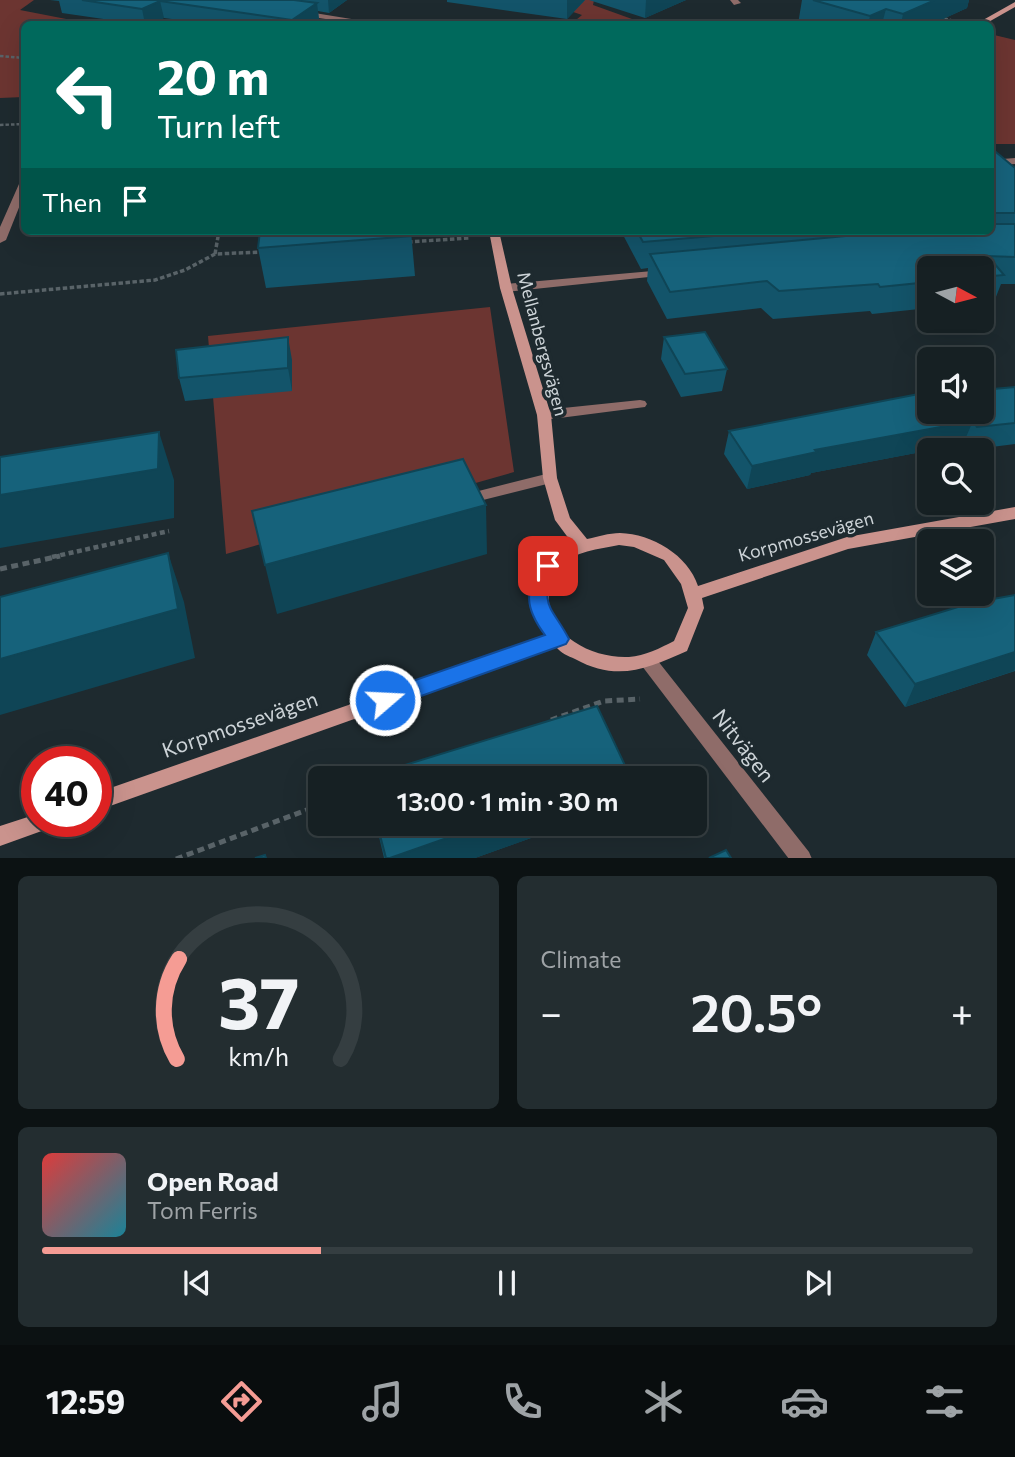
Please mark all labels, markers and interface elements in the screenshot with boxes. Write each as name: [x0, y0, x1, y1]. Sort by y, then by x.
text: 20 m: [157, 45, 269, 105]
icon: left: [42, 49, 133, 140]
text: Turn left: [157, 105, 281, 145]
icon: arrive: [116, 182, 154, 220]
text: Then: [42, 186, 102, 217]
north arrow: [917, 256, 994, 332]
map controls: [917, 256, 994, 606]
street label: Mellanbergsvägen: [513, 269, 573, 418]
button: sound: [917, 347, 994, 424]
button: search: [917, 438, 994, 515]
street label: Korpmossevägen: [736, 506, 876, 566]
button: layers: [917, 529, 994, 606]
pin: [518, 536, 578, 596]
icon: arrive: [529, 547, 567, 585]
position arrow: [348, 663, 422, 737]
street label: Korpmossevägen: [158, 685, 321, 762]
street label: Nitvägen: [708, 704, 780, 786]
speed limit sign: 40: [21, 746, 112, 837]
text: 13:00 · 1 min · 30 m: [397, 785, 618, 816]
text: Climate: [541, 945, 622, 973]
text: 37: [217, 955, 299, 1044]
text: 20.5°: [690, 979, 822, 1043]
text: −: [541, 988, 562, 1035]
text: +: [951, 988, 973, 1035]
text: km/h: [228, 1040, 289, 1070]
text: Open Road: [147, 1165, 279, 1196]
text: Tom Ferris: [147, 1196, 258, 1224]
icon: previous: [178, 1264, 216, 1302]
icon: pause: [488, 1264, 526, 1302]
icon: next: [799, 1264, 837, 1302]
icon: directions: [217, 1377, 266, 1426]
icon: music: [358, 1377, 407, 1426]
icon: phone: [498, 1377, 547, 1426]
icon: climate: [639, 1377, 688, 1426]
icon: car: [780, 1377, 829, 1426]
icon: filters: [920, 1377, 969, 1426]
text: 12:59: [46, 1381, 125, 1421]

